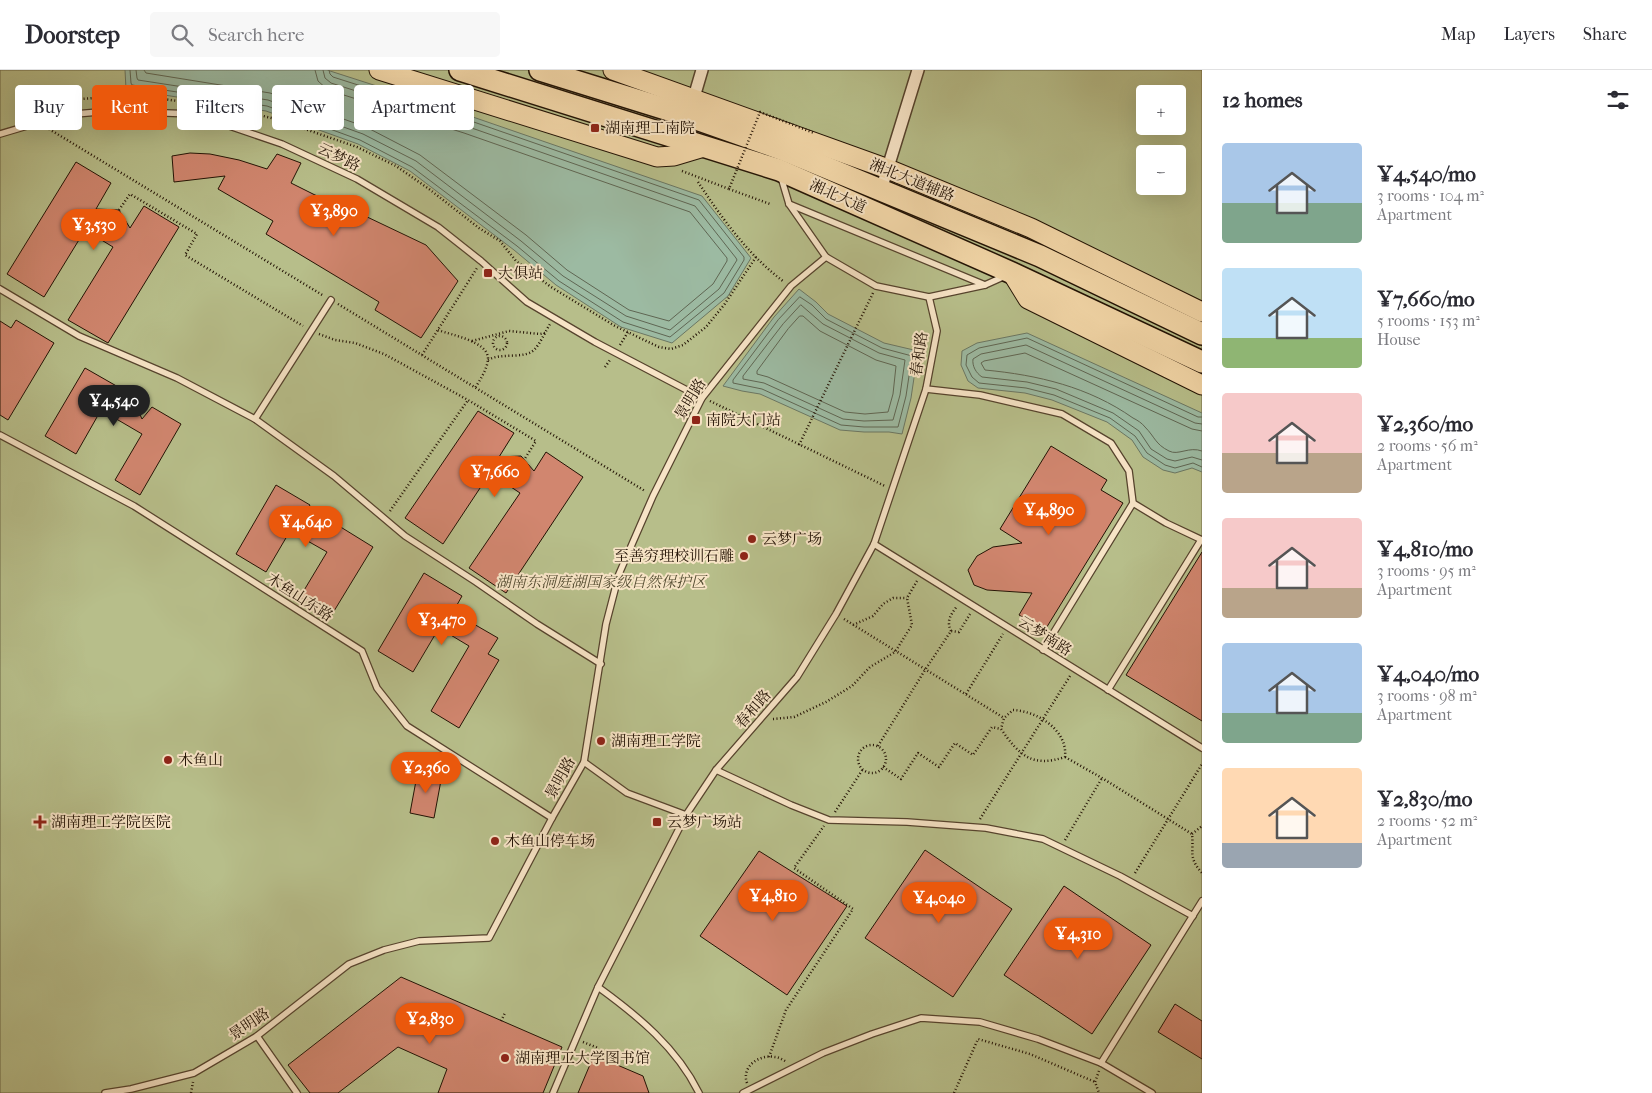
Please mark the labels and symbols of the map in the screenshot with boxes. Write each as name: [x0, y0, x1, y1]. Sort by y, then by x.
place label: 湖南理工南院: [605, 119, 695, 137]
marker: 湖南理工南院: [589, 122, 601, 134]
street label: 云梦路: [315, 139, 363, 175]
street label: 湘北大道辅路: [867, 155, 957, 205]
street label: 湘北大道: [807, 176, 869, 216]
pin: ¥3,890: [293, 194, 375, 237]
pin: ¥3,530: [53, 208, 135, 251]
place label: 大俱站: [498, 264, 543, 282]
marker: 大俱站: [482, 267, 494, 279]
street label: 春和路: [907, 330, 931, 378]
street label: 景明路: [671, 375, 709, 423]
pin: ¥4,540: [73, 384, 155, 427]
place label: 南院大门站: [706, 411, 781, 429]
marker: 南院大门站: [690, 414, 702, 426]
pin: ¥7,660: [454, 456, 536, 498]
pin: ¥4,890: [1008, 494, 1090, 536]
pin: ¥4,640: [265, 506, 347, 548]
place label: 云梦广场: [762, 530, 822, 548]
marker: 云梦广场: [746, 533, 758, 545]
place label: 至善穷理校训石雕: [614, 547, 734, 565]
marker: 至善穷理校训石雕: [738, 550, 750, 562]
street label: 木鱼山东路: [264, 569, 336, 625]
park label: 湖南东洞庭湖国家级自然保护区: [496, 573, 708, 591]
pin: ¥3,470: [401, 604, 483, 646]
street label: 云梦南路: [1015, 612, 1075, 660]
street label: 春和路: [731, 686, 775, 732]
place label: 湖南理工学院: [611, 732, 701, 750]
marker: 湖南理工学院: [595, 735, 607, 747]
place label: 木鱼山: [178, 751, 223, 769]
pin: ¥2,360: [385, 752, 467, 794]
marker: 木鱼山: [162, 754, 174, 766]
street label: 景明路: [541, 754, 579, 802]
place label: 湖南理工学院医院: [51, 813, 171, 831]
place label: 云梦广场站: [667, 813, 742, 831]
marker: 湖南理工学院医院: [33, 815, 47, 829]
marker: 云梦广场站: [651, 816, 663, 828]
place label: 木鱼山停车场: [505, 832, 595, 850]
marker: 木鱼山停车场: [489, 835, 501, 847]
pin: ¥4,810: [732, 880, 814, 922]
pin: ¥4,040: [898, 882, 980, 924]
pin: ¥4,310: [1037, 918, 1119, 960]
pin: ¥2,830: [389, 1002, 471, 1045]
street label: 景明路: [225, 1004, 273, 1044]
place label: 湖南理工大学图书馆: [515, 1049, 650, 1067]
marker: 湖南理工大学图书馆: [499, 1052, 511, 1064]

